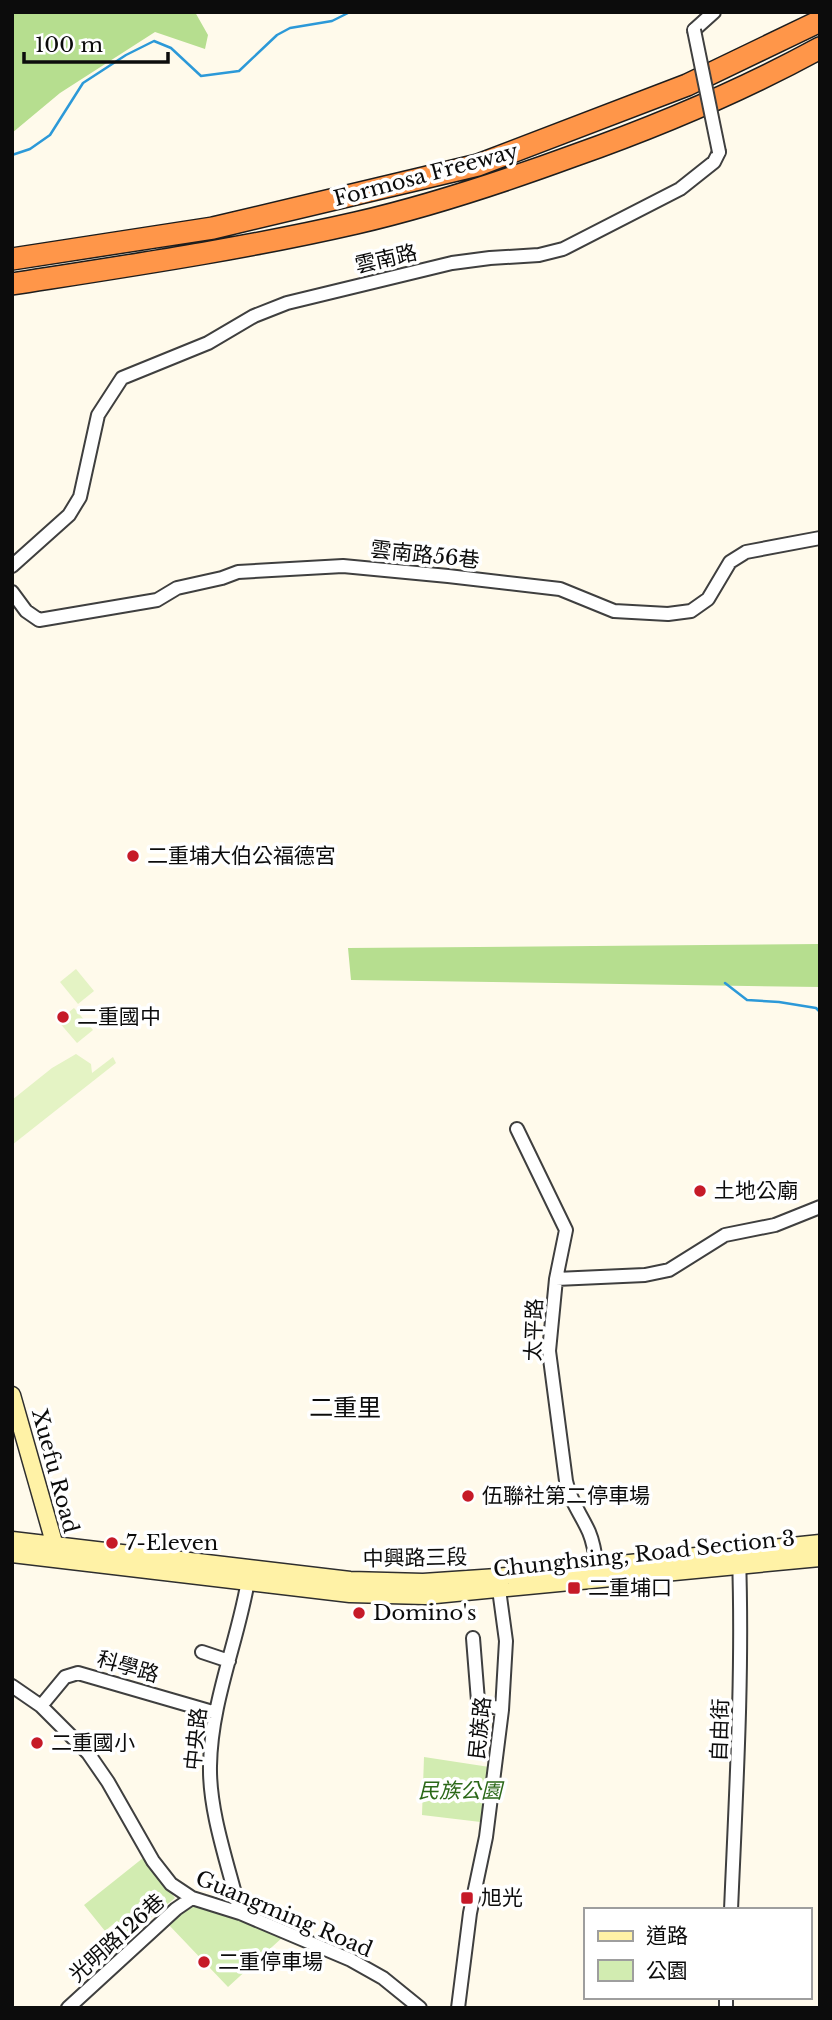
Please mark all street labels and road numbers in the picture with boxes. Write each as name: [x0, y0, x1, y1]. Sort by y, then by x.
street label: Formosa Freeway: [331, 138, 522, 212]
street label: 雲南路: [352, 239, 420, 279]
street label: 雲南路56巷: [369, 536, 481, 574]
street label: 太平路: [520, 1298, 548, 1362]
street label: Xuefu Road: [26, 1406, 84, 1536]
street label: Chunghsing, Road Section 3: [492, 1525, 796, 1583]
street label: 中興路三段: [362, 1544, 468, 1572]
street label: 科學路: [94, 1646, 162, 1688]
street label: 民族路: [464, 1695, 496, 1761]
street label: 自由街: [706, 1698, 734, 1762]
street label: 中央路: [180, 1706, 212, 1772]
street label: Guangming Road: [192, 1865, 376, 1963]
street label: 光明路126巷: [64, 1888, 170, 1988]

